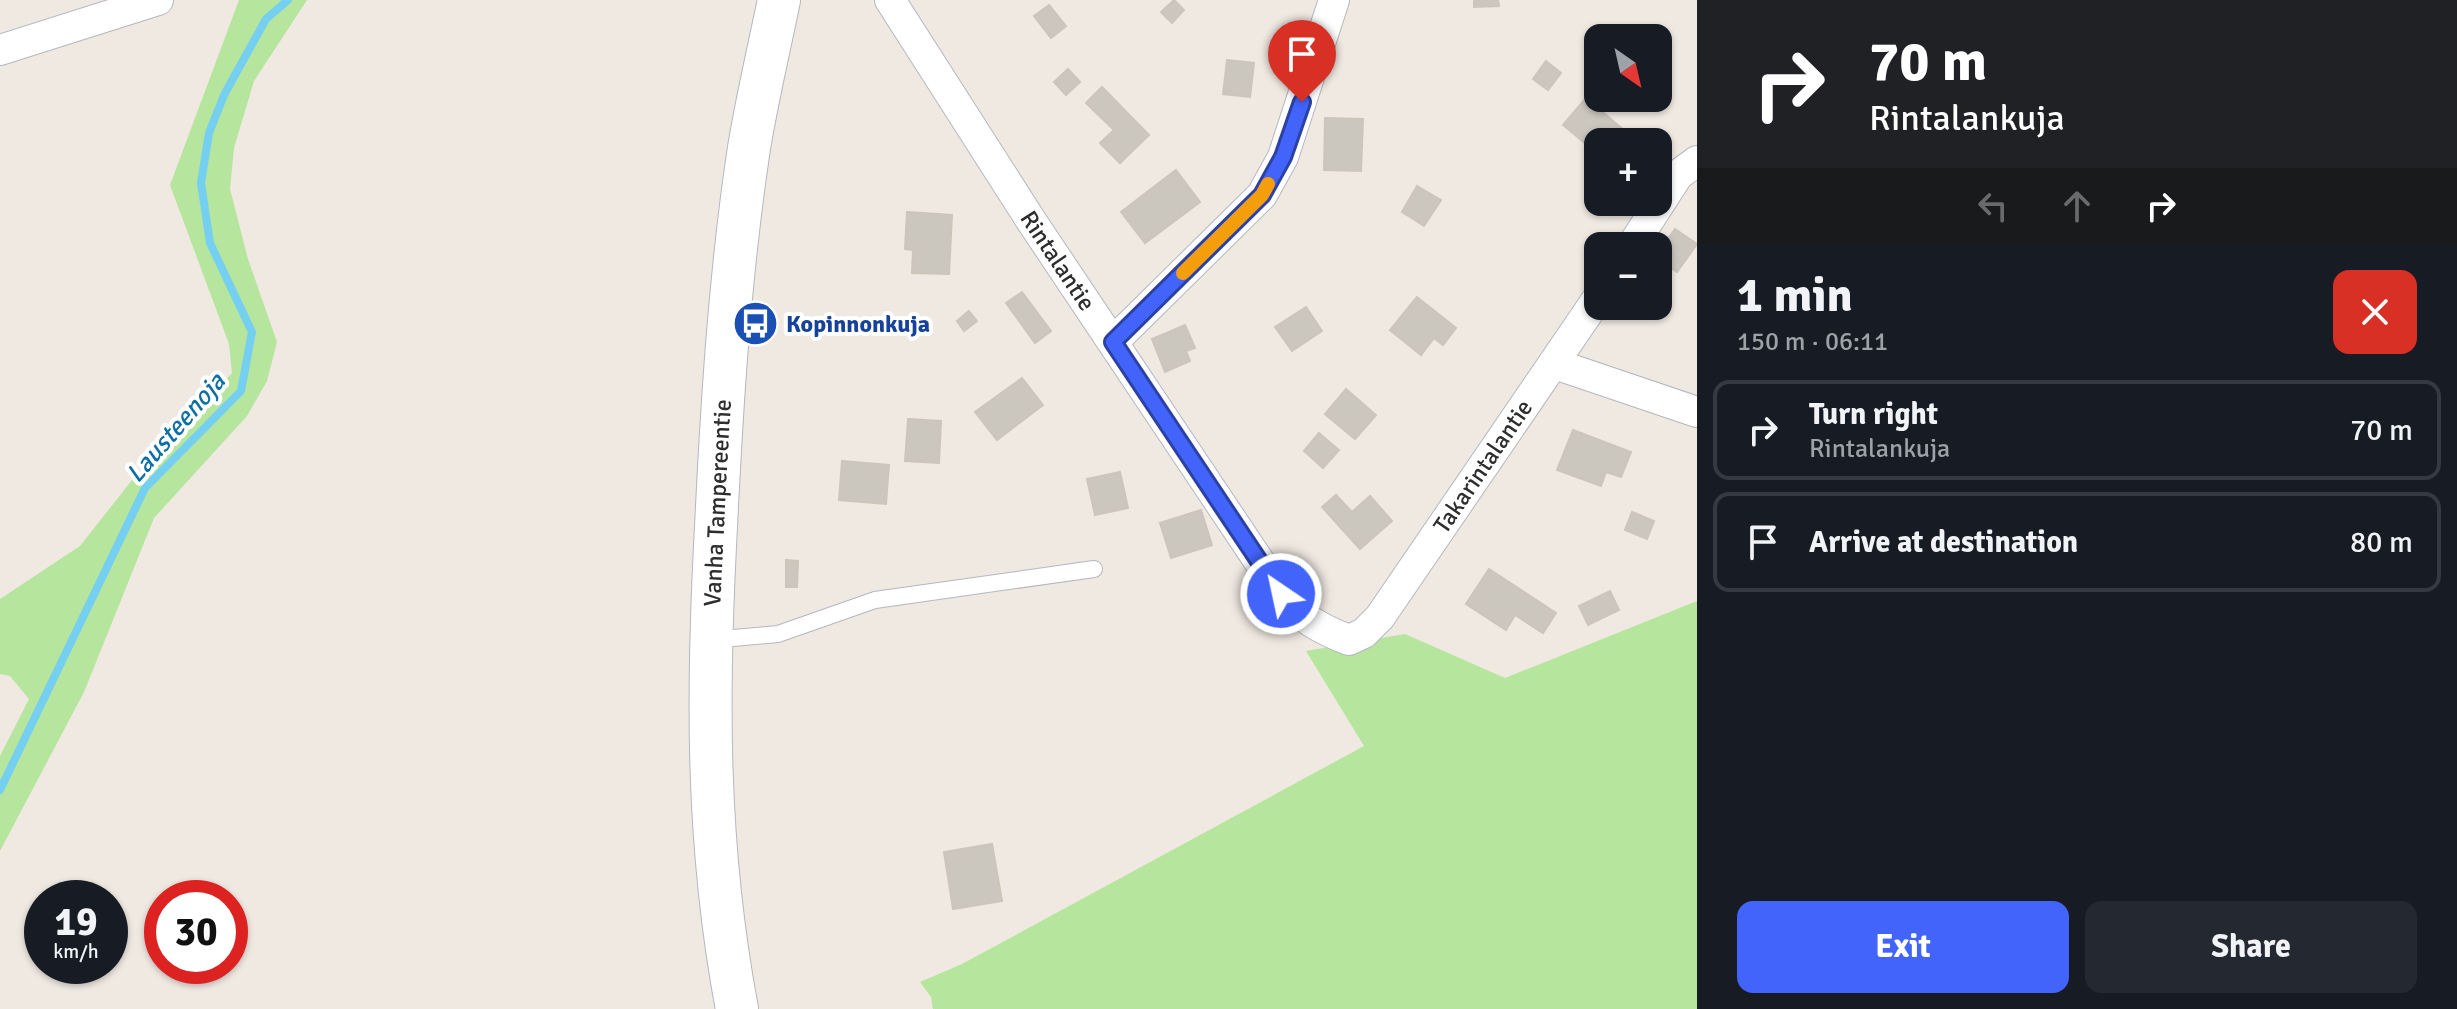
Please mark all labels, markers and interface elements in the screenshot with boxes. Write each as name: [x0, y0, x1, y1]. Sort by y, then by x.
pin: [1268, 20, 1336, 102]
north arrow: [1584, 24, 1672, 112]
map controls: [1584, 24, 1672, 320]
text: 70 m: [1869, 27, 1987, 96]
icon: arrive: [1280, 32, 1324, 76]
icon: right: [1737, 32, 1841, 136]
text: Rintalankuja: [1869, 96, 2065, 141]
button: +: [1584, 128, 1672, 216]
icon: left: [1971, 184, 2015, 228]
icon: ahead: [2055, 184, 2099, 228]
icon: right: [2139, 184, 2183, 228]
street label: Rintalantie: [1014, 205, 1102, 316]
button: −: [1584, 232, 1672, 320]
text: 1 min: [1737, 266, 1853, 325]
button: close: [2333, 270, 2417, 354]
bus stop icon: Kopinnonkuja: [731, 300, 779, 348]
place label: Kopinnonkuja: [786, 309, 930, 339]
text: 150 m · 06:11: [1737, 326, 1888, 358]
water label: Lausteenoja: [120, 366, 233, 489]
street label: Takarintalantie: [1427, 394, 1539, 539]
text: Turn right: [1809, 396, 1938, 433]
street label: Vanha Tampereentie: [697, 398, 738, 607]
icon: right: [1741, 408, 1785, 452]
text: 70 m: [2350, 412, 2413, 449]
text: Rintalankuja: [1809, 433, 1950, 465]
icon: arrive: [1741, 520, 1785, 564]
text: Arrive at destination: [1809, 524, 2078, 561]
text: 80 m: [2350, 524, 2413, 561]
position arrow: [1239, 552, 1323, 636]
speed limit sign: 30: [144, 880, 248, 984]
text: 19: [54, 897, 98, 947]
button: Exit: [1737, 901, 2069, 993]
button: Share: [2085, 901, 2417, 993]
text: km/h: [53, 939, 99, 964]

